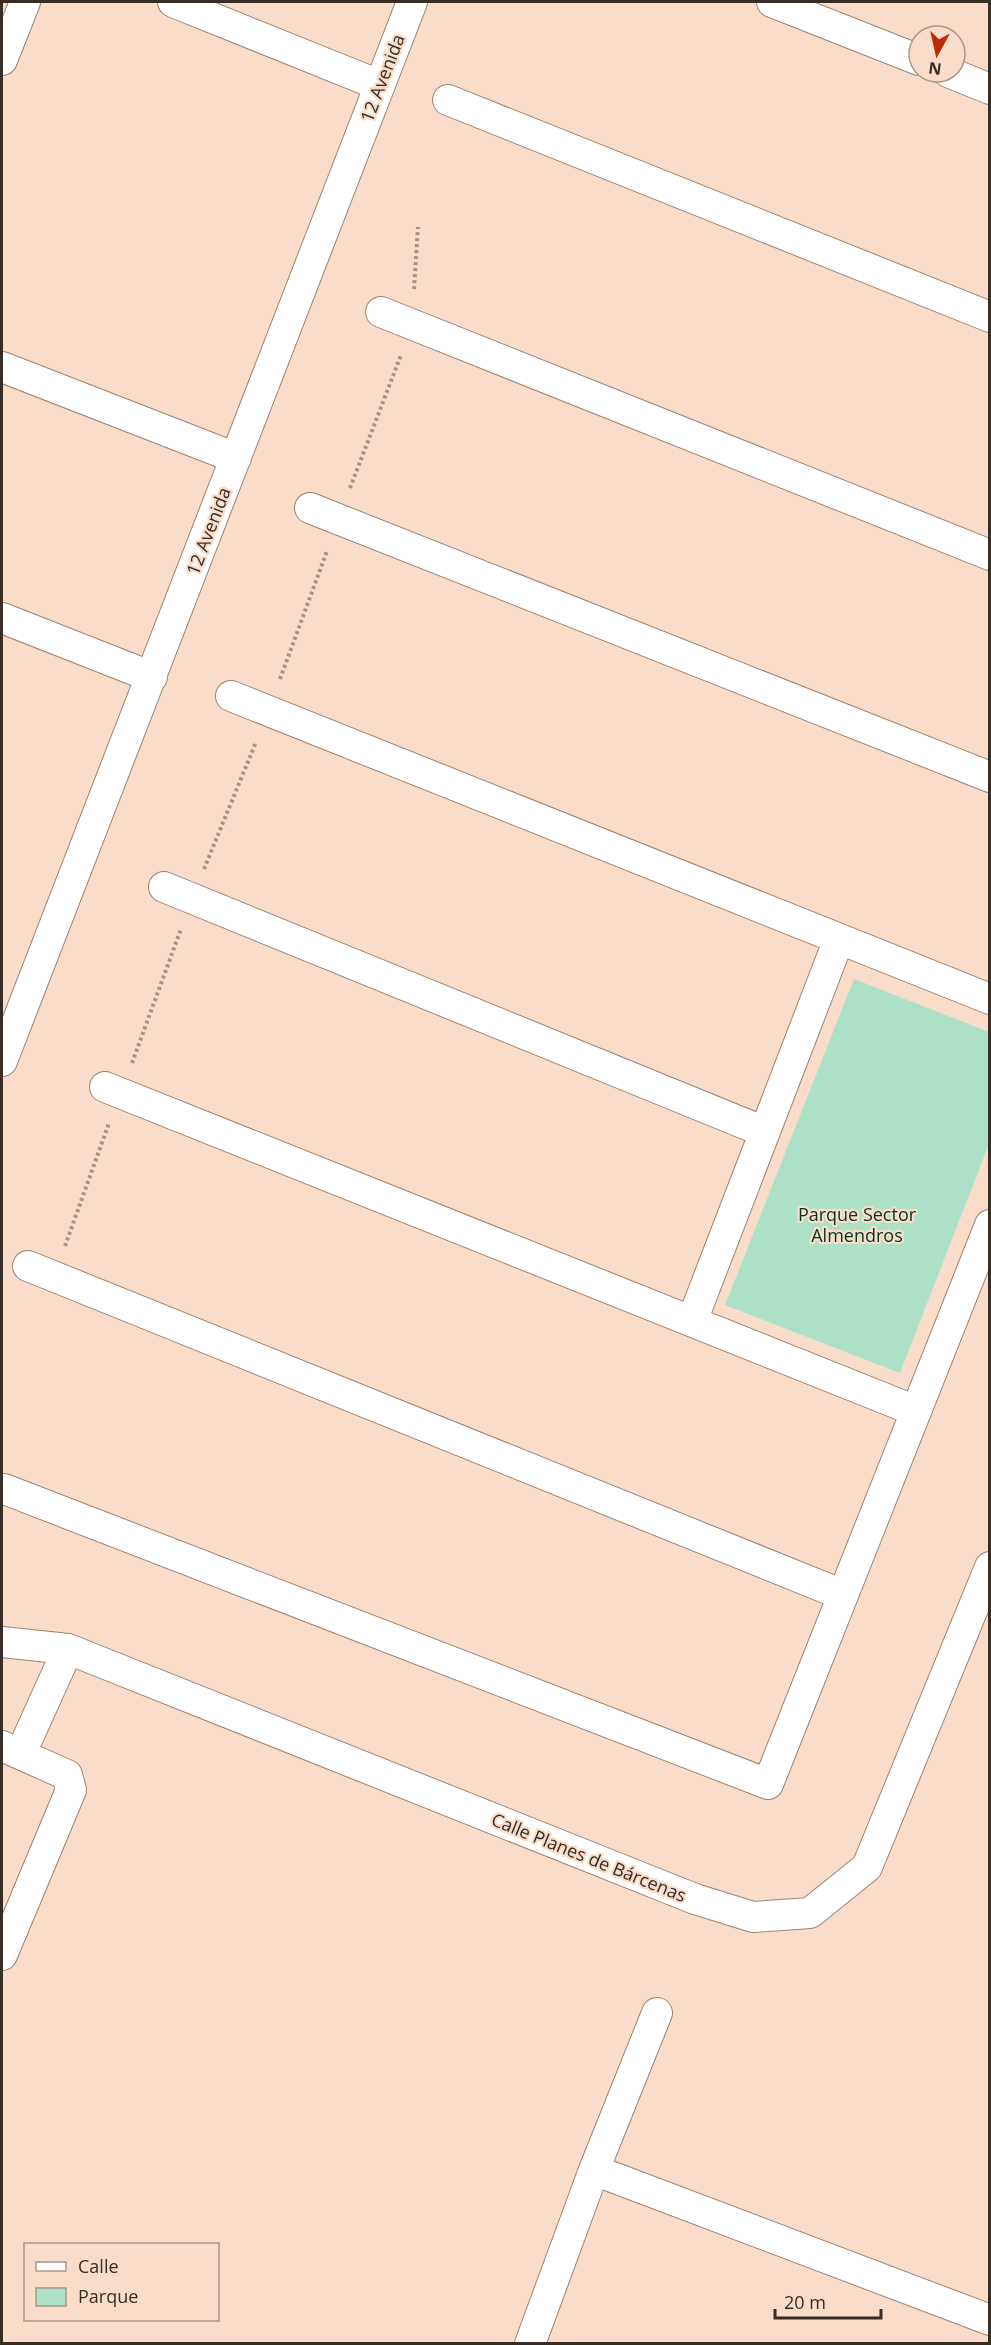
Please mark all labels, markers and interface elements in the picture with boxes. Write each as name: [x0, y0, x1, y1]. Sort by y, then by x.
north arrow: [907, 24, 967, 84]
street label: 12 Avenida: [354, 31, 410, 125]
text: N: [927, 57, 943, 81]
street label: 12 Avenida: [180, 484, 236, 578]
park label: Parque Sector Almendros: [798, 1202, 917, 1247]
street label: Calle Planes de Bárcenas: [488, 1807, 690, 1907]
legend: [24, 2243, 219, 2321]
text: Calle: [78, 2254, 119, 2278]
scale bar: [775, 2282, 882, 2320]
text: Parque: [78, 2284, 138, 2308]
text: 20 m: [784, 2290, 826, 2314]

